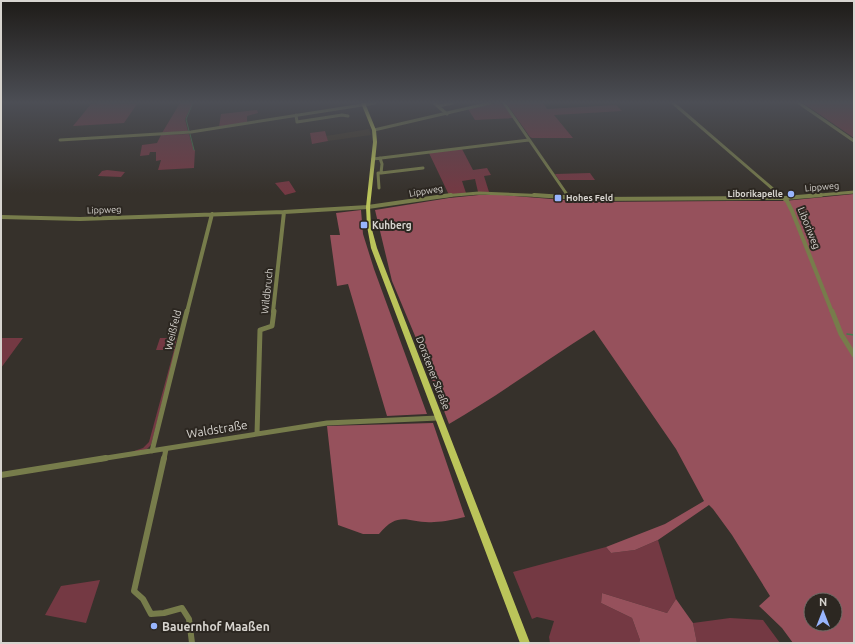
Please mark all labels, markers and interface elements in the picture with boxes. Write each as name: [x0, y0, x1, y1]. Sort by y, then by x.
street label: Lippweg: [804, 181, 840, 193]
street label: Lippweg: [408, 183, 444, 199]
place label: Liborikapelle: [727, 189, 783, 199]
marker: Liborikapelle: [786, 189, 796, 199]
marker: Hohes Feld: [553, 193, 563, 203]
place label: Hohes Feld: [566, 193, 613, 203]
street label: Lippweg: [87, 204, 121, 216]
street label: Liboriweg: [796, 205, 822, 251]
marker: Kuhberg: [359, 220, 369, 230]
place label: Kuhberg: [372, 220, 412, 231]
street label: Wildbruch: [259, 268, 275, 314]
street label: Weißfeld: [163, 309, 183, 351]
street label: Dorstener Straße: [414, 335, 452, 411]
street label: Waldstraße: [186, 418, 248, 440]
north arrow: [803, 592, 843, 632]
text: N: [819, 596, 827, 608]
place label: Bauernhof Maaßen: [162, 620, 270, 633]
marker: Bauernhof Maaßen: [149, 621, 159, 631]

